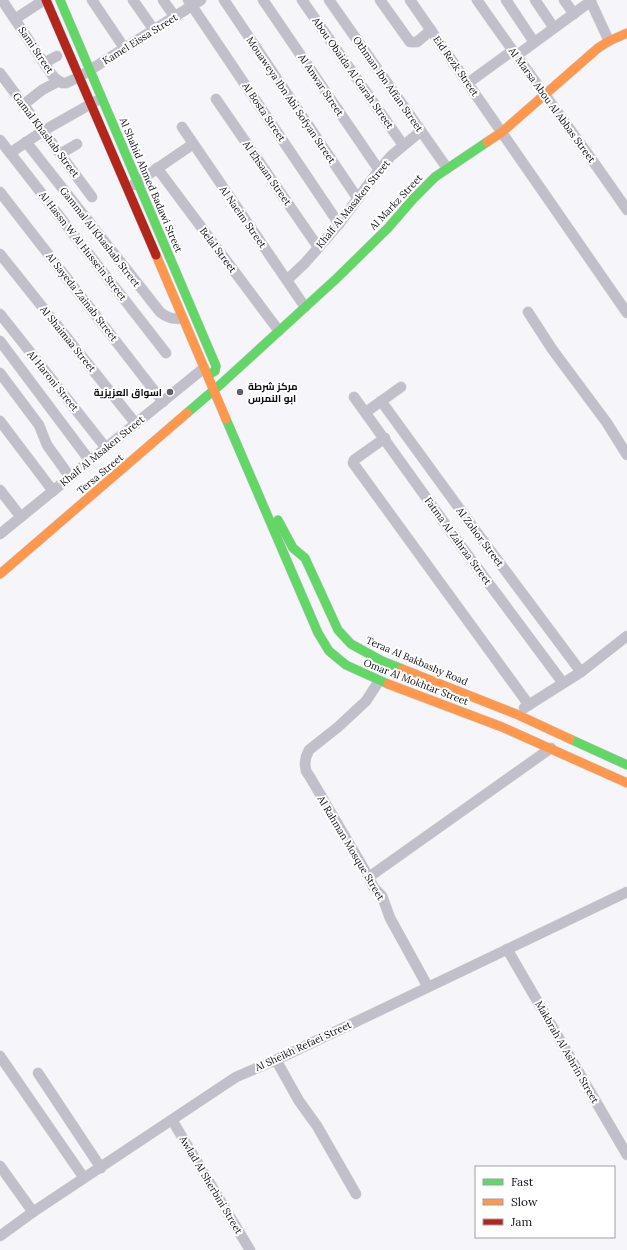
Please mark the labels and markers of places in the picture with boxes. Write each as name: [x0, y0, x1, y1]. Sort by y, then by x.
place label: مركز شرطة ابو النمرس: [248, 380, 298, 405]
place label: اسواق العزيزية: [94, 386, 162, 399]
marker: اسواق العزيزية: [165, 387, 175, 397]
marker: مركز شرطة ابو النمرس: [235, 387, 245, 397]

